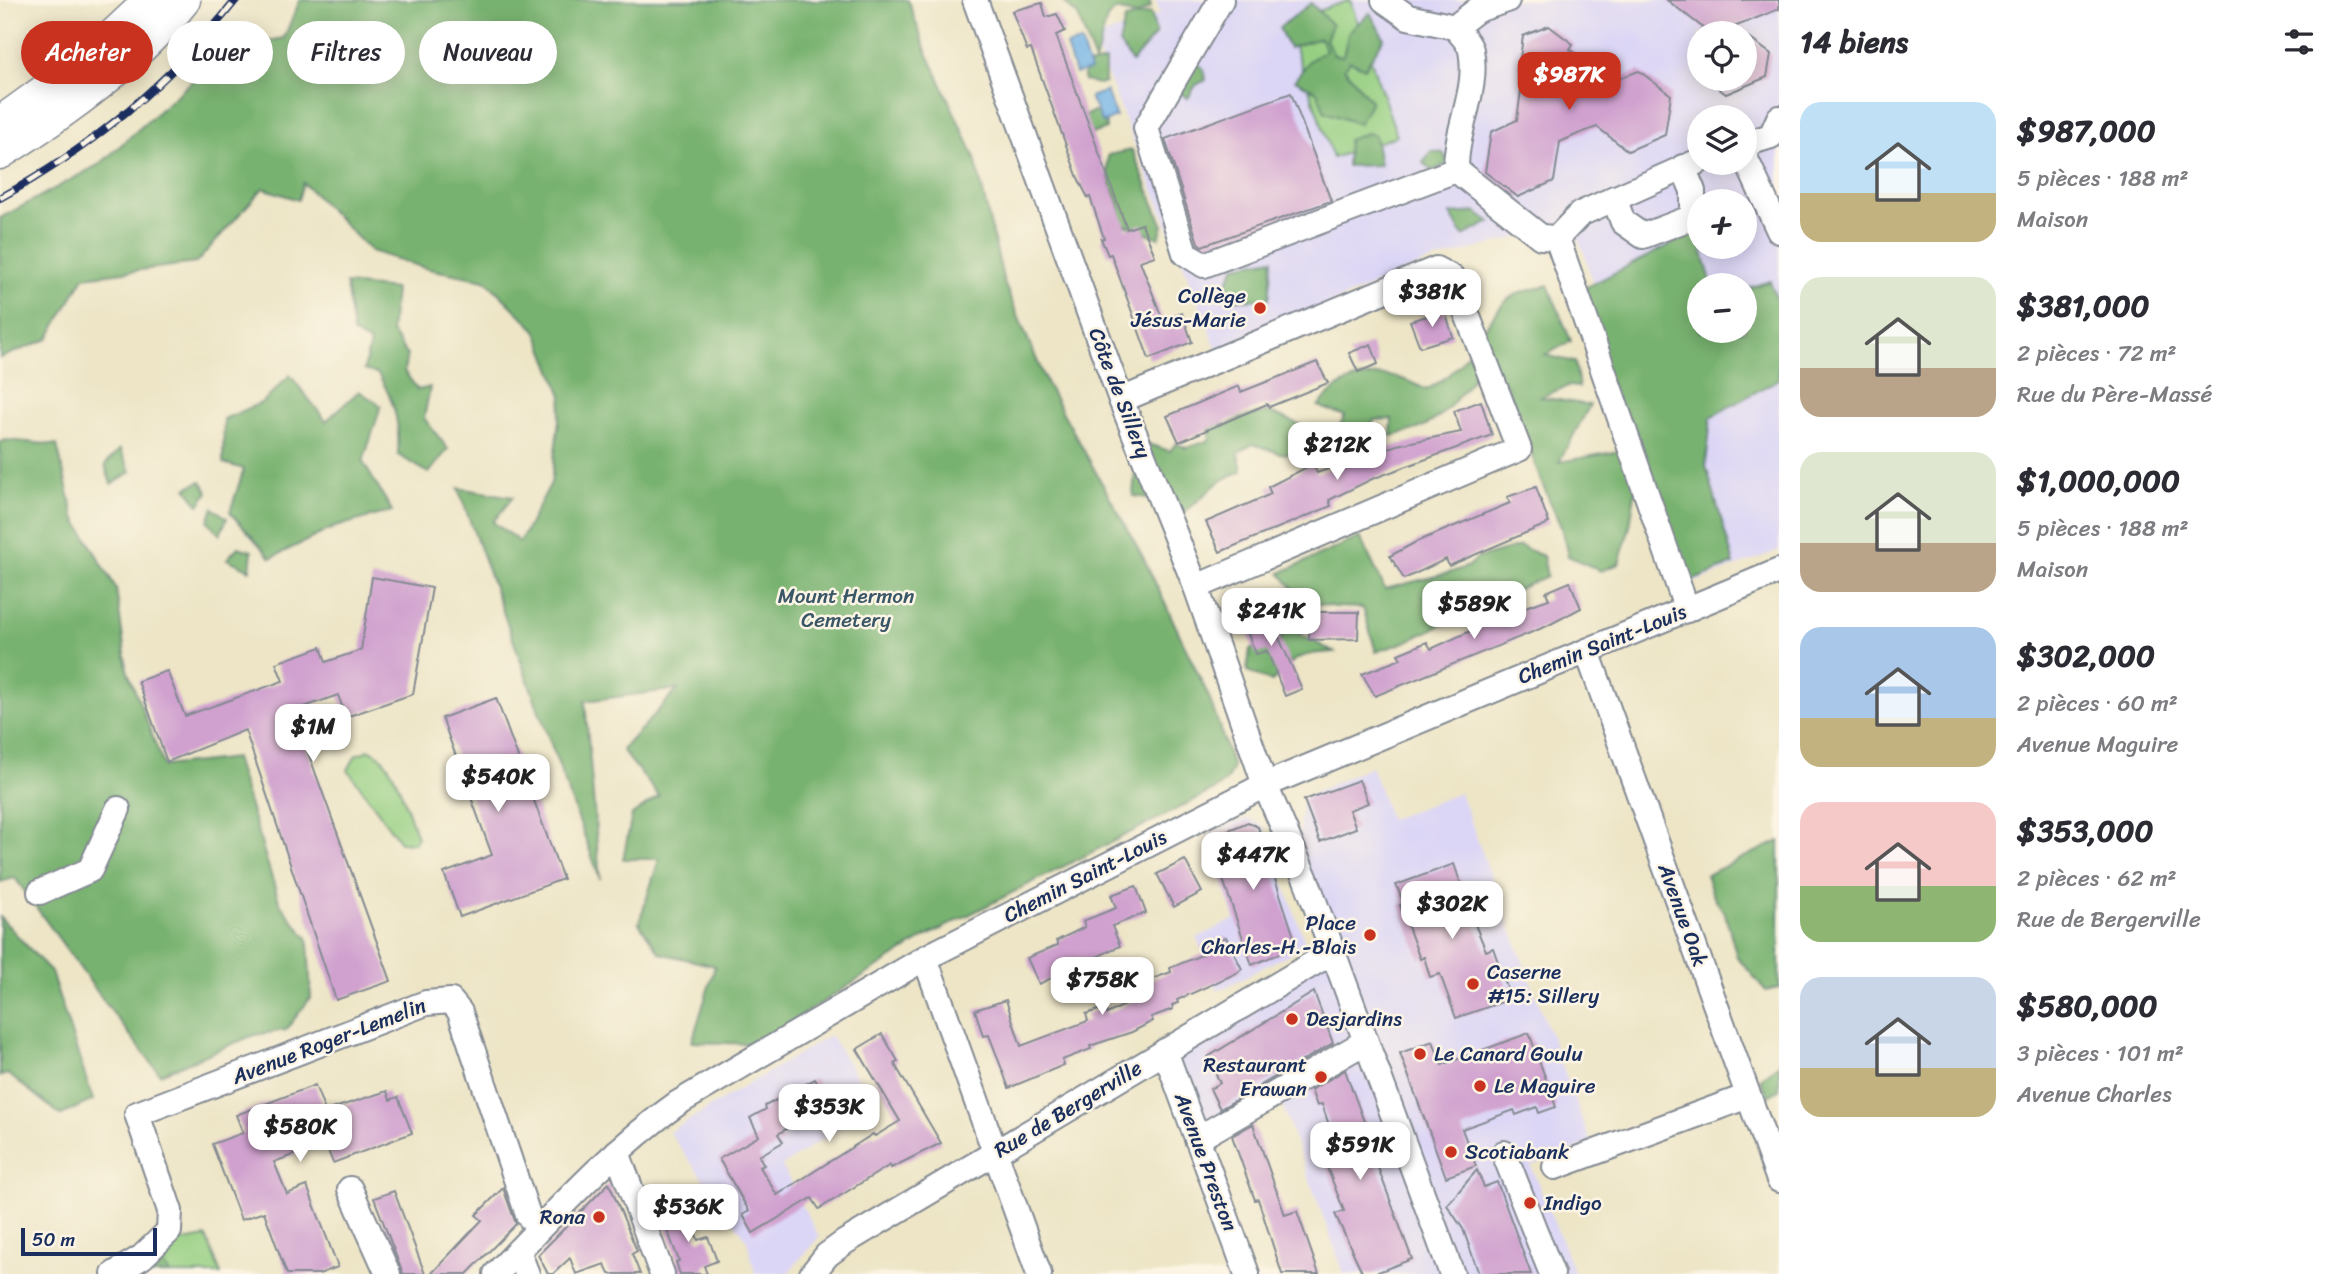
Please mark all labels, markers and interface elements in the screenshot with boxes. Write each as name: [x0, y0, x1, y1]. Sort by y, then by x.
text: 14 biens: [1800, 15, 1908, 69]
chip: Acheter: [21, 21, 153, 84]
chip: Louer: [167, 21, 273, 84]
chip: Filtres: [287, 21, 405, 84]
chip: Nouveau: [419, 21, 557, 84]
map controls: [1687, 21, 1757, 343]
button: locate: [1687, 21, 1757, 91]
icon: filters: [2280, 23, 2318, 61]
pin: $987K: [1520, 52, 1618, 112]
text: $987K: [1534, 54, 1604, 95]
text: $987,000: [2017, 104, 2156, 158]
button: layers: [1687, 105, 1757, 175]
icon: home: [1856, 130, 1940, 214]
text: 5 pièces · 188 m²: [2017, 158, 2189, 199]
button: +: [1687, 189, 1757, 259]
text: Maison: [2017, 199, 2088, 240]
pin: $381K: [1383, 270, 1481, 329]
text: $381K: [1399, 271, 1465, 312]
button: −: [1687, 273, 1757, 343]
place label: Collège Jésus-Marie: [1130, 277, 1246, 339]
text: $381,000: [2017, 279, 2150, 333]
marker: Collège Jésus-Marie: [1252, 300, 1268, 316]
icon: home: [1856, 305, 1940, 389]
street label: Côte de Sillery: [1078, 322, 1162, 464]
text: 2 pièces · 72 m²: [2017, 333, 2177, 374]
text: Rue du Père-Massé: [2017, 374, 2212, 415]
pin: $212K: [1288, 422, 1386, 482]
text: $212K: [1304, 424, 1370, 465]
text: $1,000,000: [2017, 454, 2180, 508]
icon: home: [1856, 480, 1940, 564]
text: 5 pièces · 188 m²: [2017, 508, 2189, 549]
text: Maison: [2017, 549, 2088, 590]
park label: Mount Hermon Cemetery: [778, 577, 914, 639]
pin: $589K: [1425, 582, 1523, 641]
text: $589K: [1438, 583, 1510, 624]
pin: $241K: [1222, 588, 1320, 648]
text: $241K: [1238, 590, 1304, 631]
street label: Chemin Saint-Louis: [1512, 593, 1693, 695]
text: $302,000: [2017, 629, 2155, 683]
icon: home: [1856, 655, 1940, 739]
text: 2 pièces · 60 m²: [2017, 683, 2178, 724]
pin: $1M: [279, 704, 347, 764]
text: $1M: [291, 706, 335, 747]
text: Avenue Maguire: [2017, 724, 2178, 765]
pin: $540K: [449, 754, 547, 814]
text: $540K: [462, 756, 534, 797]
text: $353,000: [2017, 804, 2153, 858]
street label: Chemin Saint-Louis: [996, 818, 1174, 934]
icon: home: [1856, 830, 1940, 914]
pin: $447K: [1204, 832, 1302, 892]
text: $447K: [1217, 834, 1289, 875]
street label: Avenue Oak: [1646, 857, 1719, 972]
text: 2 pièces · 62 m²: [2017, 858, 2176, 899]
pin: $302K: [1403, 881, 1501, 941]
text: $302K: [1417, 883, 1487, 924]
text: Rue de Bergerville: [2017, 899, 2201, 940]
place label: Place Charles-H.-Blais: [1201, 904, 1356, 966]
marker: Place Charles-H.-Blais: [1362, 927, 1378, 943]
place label: Caserne #15: Sillery: [1487, 953, 1599, 1015]
pin: $758K: [1053, 958, 1151, 1017]
text: $758K: [1067, 959, 1137, 1000]
marker: Caserne #15: Sillery: [1465, 976, 1481, 992]
text: $580,000: [2017, 979, 2158, 1033]
street label: Avenue Roger-Lemelin: [225, 986, 432, 1096]
place label: Desjardins: [1306, 1000, 1402, 1038]
icon: home: [1856, 1005, 1940, 1089]
marker: Desjardins: [1284, 1011, 1300, 1027]
text: 3 pièces · 101 m²: [2017, 1033, 2184, 1074]
place label: Le Canard Goulu: [1434, 1035, 1583, 1073]
place label: Restaurant Erawan: [1203, 1046, 1307, 1108]
marker: Le Canard Goulu: [1412, 1046, 1428, 1062]
street label: Rue de Bergerville: [986, 1049, 1150, 1169]
place label: Le Maguire: [1494, 1067, 1596, 1105]
marker: Restaurant Erawan: [1313, 1069, 1329, 1085]
text: Avenue Charles: [2017, 1074, 2172, 1115]
marker: Le Maguire: [1472, 1078, 1488, 1094]
pin: $353K: [780, 1084, 878, 1144]
text: $353K: [795, 1086, 863, 1127]
street label: Avenue Preston: [1163, 1086, 1249, 1237]
pin: $580K: [251, 1104, 349, 1164]
text: $580K: [264, 1106, 336, 1147]
pin: $591K: [1311, 1122, 1409, 1182]
text: $591K: [1326, 1124, 1394, 1165]
place label: Scotiabank: [1465, 1133, 1569, 1171]
marker: Scotiabank: [1443, 1144, 1459, 1160]
pin: $536K: [639, 1184, 737, 1244]
place label: Indigo: [1543, 1184, 1602, 1222]
text: $536K: [653, 1186, 723, 1227]
marker: Indigo: [1522, 1195, 1538, 1211]
place label: Rona: [540, 1198, 585, 1236]
marker: Rona: [591, 1209, 607, 1225]
text: 50 m: [32, 1223, 75, 1256]
scale bar: [21, 1225, 158, 1257]

